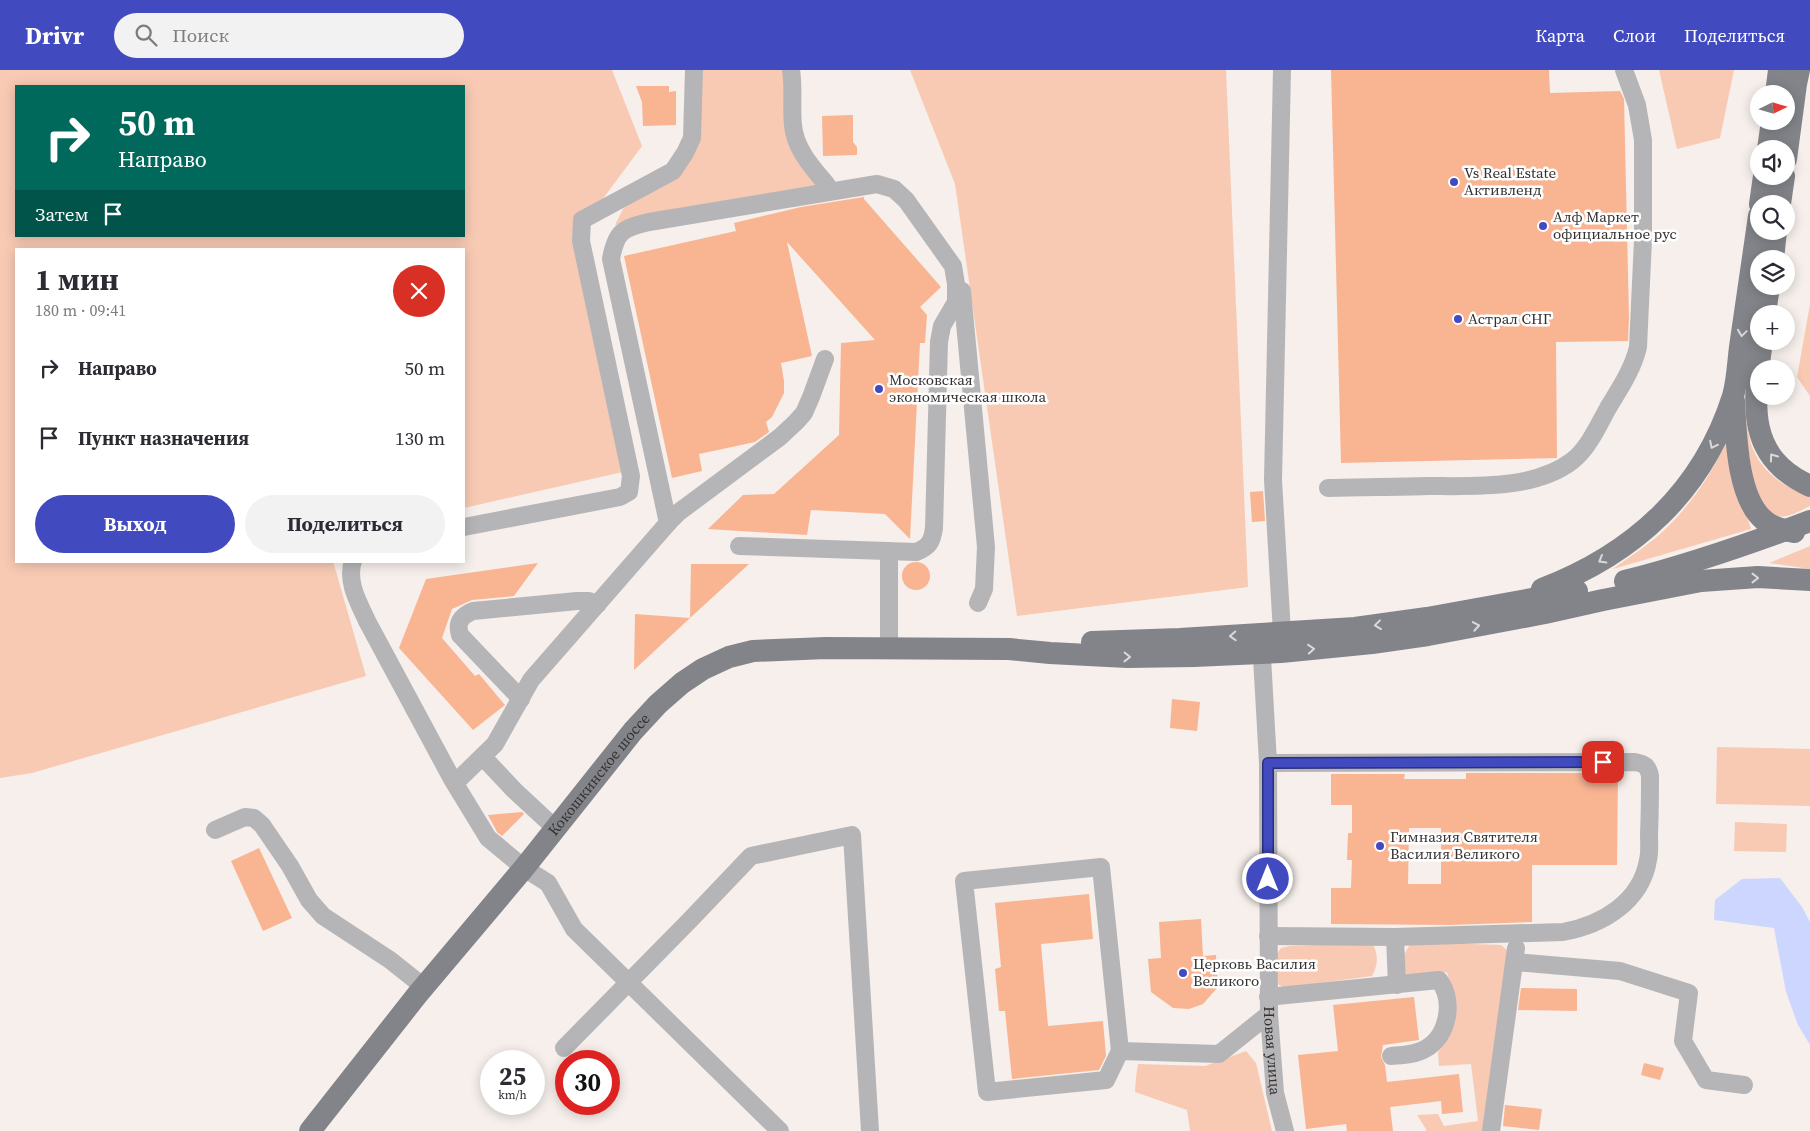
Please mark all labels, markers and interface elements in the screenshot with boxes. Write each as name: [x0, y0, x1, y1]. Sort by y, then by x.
search box: [114, 13, 464, 58]
text: Drivr: [25, 19, 84, 52]
icon: search: [132, 21, 160, 49]
text: Поиск: [172, 22, 229, 48]
text: Карта: [1535, 23, 1585, 48]
text: Слои: [1613, 23, 1656, 48]
text: Поделиться: [1684, 23, 1785, 48]
north arrow: [1750, 85, 1795, 130]
map controls: [1750, 85, 1795, 405]
text: 50 m: [118, 99, 195, 147]
icon: right: [35, 105, 100, 170]
button: sound: [1750, 140, 1795, 185]
text: Направо: [118, 144, 207, 174]
place label: Vs Real Estate Активленд: [1464, 162, 1556, 200]
marker: Vs Real Estate Активленд: [1448, 176, 1460, 188]
button: search: [1750, 195, 1795, 240]
icon: arrive: [99, 200, 127, 228]
text: Затем: [35, 201, 89, 227]
place label: Алф Маркет официальное рус: [1553, 206, 1677, 244]
marker: Алф Маркет официальное рус: [1537, 220, 1549, 232]
button: layers: [1750, 250, 1795, 295]
text: 1 мин: [35, 259, 119, 300]
button: close: [393, 265, 445, 317]
text: 180 m · 09:41: [35, 299, 126, 321]
button: +: [1750, 305, 1795, 350]
place label: Астрал СНГ: [1468, 308, 1551, 329]
marker: Астрал СНГ: [1452, 313, 1464, 325]
one-way arrow: [1737, 330, 1748, 338]
icon: right: [35, 354, 63, 382]
text: Направо: [78, 355, 157, 381]
text: 50 m: [404, 355, 445, 381]
button: −: [1750, 360, 1795, 405]
place label: Московская экономическая школа: [889, 369, 1047, 407]
marker: Московская экономическая школа: [873, 383, 885, 395]
icon: arrive: [35, 424, 63, 452]
text: Пункт назначения: [78, 425, 249, 451]
text: 130 m: [395, 425, 445, 451]
one-way arrow: [1708, 440, 1719, 449]
one-way arrow: [1770, 453, 1779, 462]
button: Выход: [35, 495, 235, 553]
button: Поделиться: [245, 495, 445, 553]
one-way arrow: [1598, 554, 1607, 564]
one-way arrow: [1751, 572, 1759, 583]
one-way arrow: [1374, 619, 1382, 630]
one-way arrow: [1471, 622, 1480, 632]
one-way arrow: [1228, 630, 1236, 641]
one-way arrow: [1307, 644, 1315, 655]
one-way arrow: [1124, 651, 1132, 662]
street label: Кокошкинское шоссе: [543, 708, 655, 840]
pin: [1582, 741, 1624, 783]
icon: arrive: [1589, 748, 1617, 776]
place label: Гимназия Святителя Василия Великого: [1390, 826, 1538, 864]
marker: Гимназия Святителя Василия Великого: [1374, 840, 1386, 852]
position arrow: [1241, 852, 1293, 904]
place label: Церковь Василия Великого: [1193, 953, 1316, 991]
marker: Церковь Василия Великого: [1177, 967, 1189, 979]
street label: Новая улица: [1259, 1006, 1286, 1096]
speed limit sign: 30: [555, 1050, 620, 1115]
text: 25: [499, 1059, 526, 1093]
text: km/h: [498, 1087, 527, 1103]

